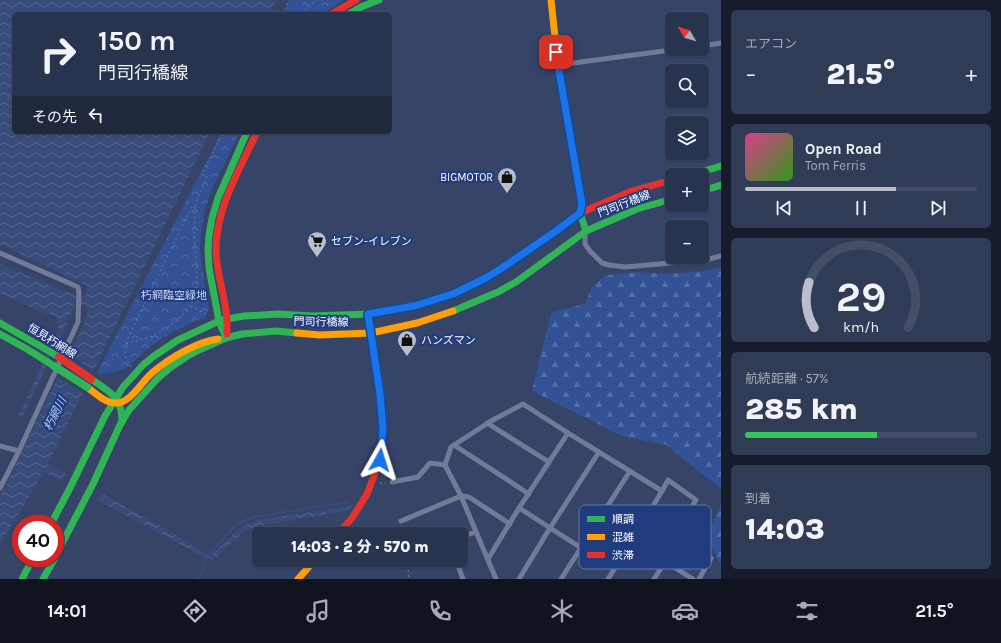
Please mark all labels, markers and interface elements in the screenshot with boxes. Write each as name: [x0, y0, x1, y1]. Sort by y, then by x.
north arrow: [665, 12, 709, 56]
map controls: [665, 12, 709, 264]
text: 150 m: [98, 24, 176, 57]
icon: right: [32, 28, 84, 80]
pin: [539, 35, 573, 69]
text: エアコン: [745, 36, 797, 51]
icon: arrive: [545, 41, 567, 63]
text: 21.5°: [826, 56, 896, 92]
text: −: [745, 61, 757, 87]
text: +: [965, 61, 977, 87]
text: 門司行橋線: [98, 62, 188, 84]
button: search: [665, 64, 709, 108]
icon: left: [85, 104, 107, 126]
text: その先: [32, 108, 77, 126]
button: layers: [665, 116, 709, 160]
text: Open Road: [805, 140, 882, 158]
text: Tom Ferris: [805, 158, 866, 173]
shop icon: BIGMOTOR: [496, 166, 518, 194]
button: +: [665, 168, 709, 212]
place label: BIGMOTOR: [440, 171, 493, 184]
street label: 門司行橋線: [596, 188, 652, 220]
icon: previous: [773, 197, 795, 219]
icon: pause: [850, 197, 872, 219]
icon: next: [927, 197, 949, 219]
button: −: [665, 220, 709, 264]
supermarket icon: セブン-イレブン: [306, 230, 328, 258]
place label: セブン-イレブン: [331, 235, 412, 248]
text: 29: [836, 272, 886, 320]
park label: 朽網臨空緑地: [141, 289, 207, 302]
street label: 門司行橋線: [293, 315, 349, 329]
text: km/h: [843, 318, 879, 335]
street label: 恒見朽網線: [25, 321, 79, 361]
shop icon: ハンズマン: [396, 329, 418, 357]
place label: ハンズマン: [421, 334, 476, 347]
text: 航続距離 · 57%: [745, 371, 828, 386]
text: 285 km: [745, 391, 858, 427]
water label: 朽網川: [41, 393, 70, 433]
position arrow: [359, 439, 401, 481]
text: 到着: [745, 491, 771, 506]
legend: [579, 505, 711, 569]
text: 14:03: [745, 511, 825, 547]
text: 順調: [612, 513, 634, 526]
speed limit sign: 40: [12, 515, 64, 567]
text: 混雑: [612, 531, 634, 544]
text: 14:03 · 2 分 · 570 m: [291, 538, 429, 556]
text: 渋滞: [612, 549, 634, 562]
icon: directions: [181, 597, 209, 625]
icon: music: [304, 597, 332, 625]
icon: phone: [426, 597, 454, 625]
icon: climate: [548, 597, 576, 625]
icon: car: [671, 597, 699, 625]
icon: filters: [793, 597, 821, 625]
text: 14:01: [47, 600, 87, 622]
text: 21.5°: [915, 600, 954, 622]

